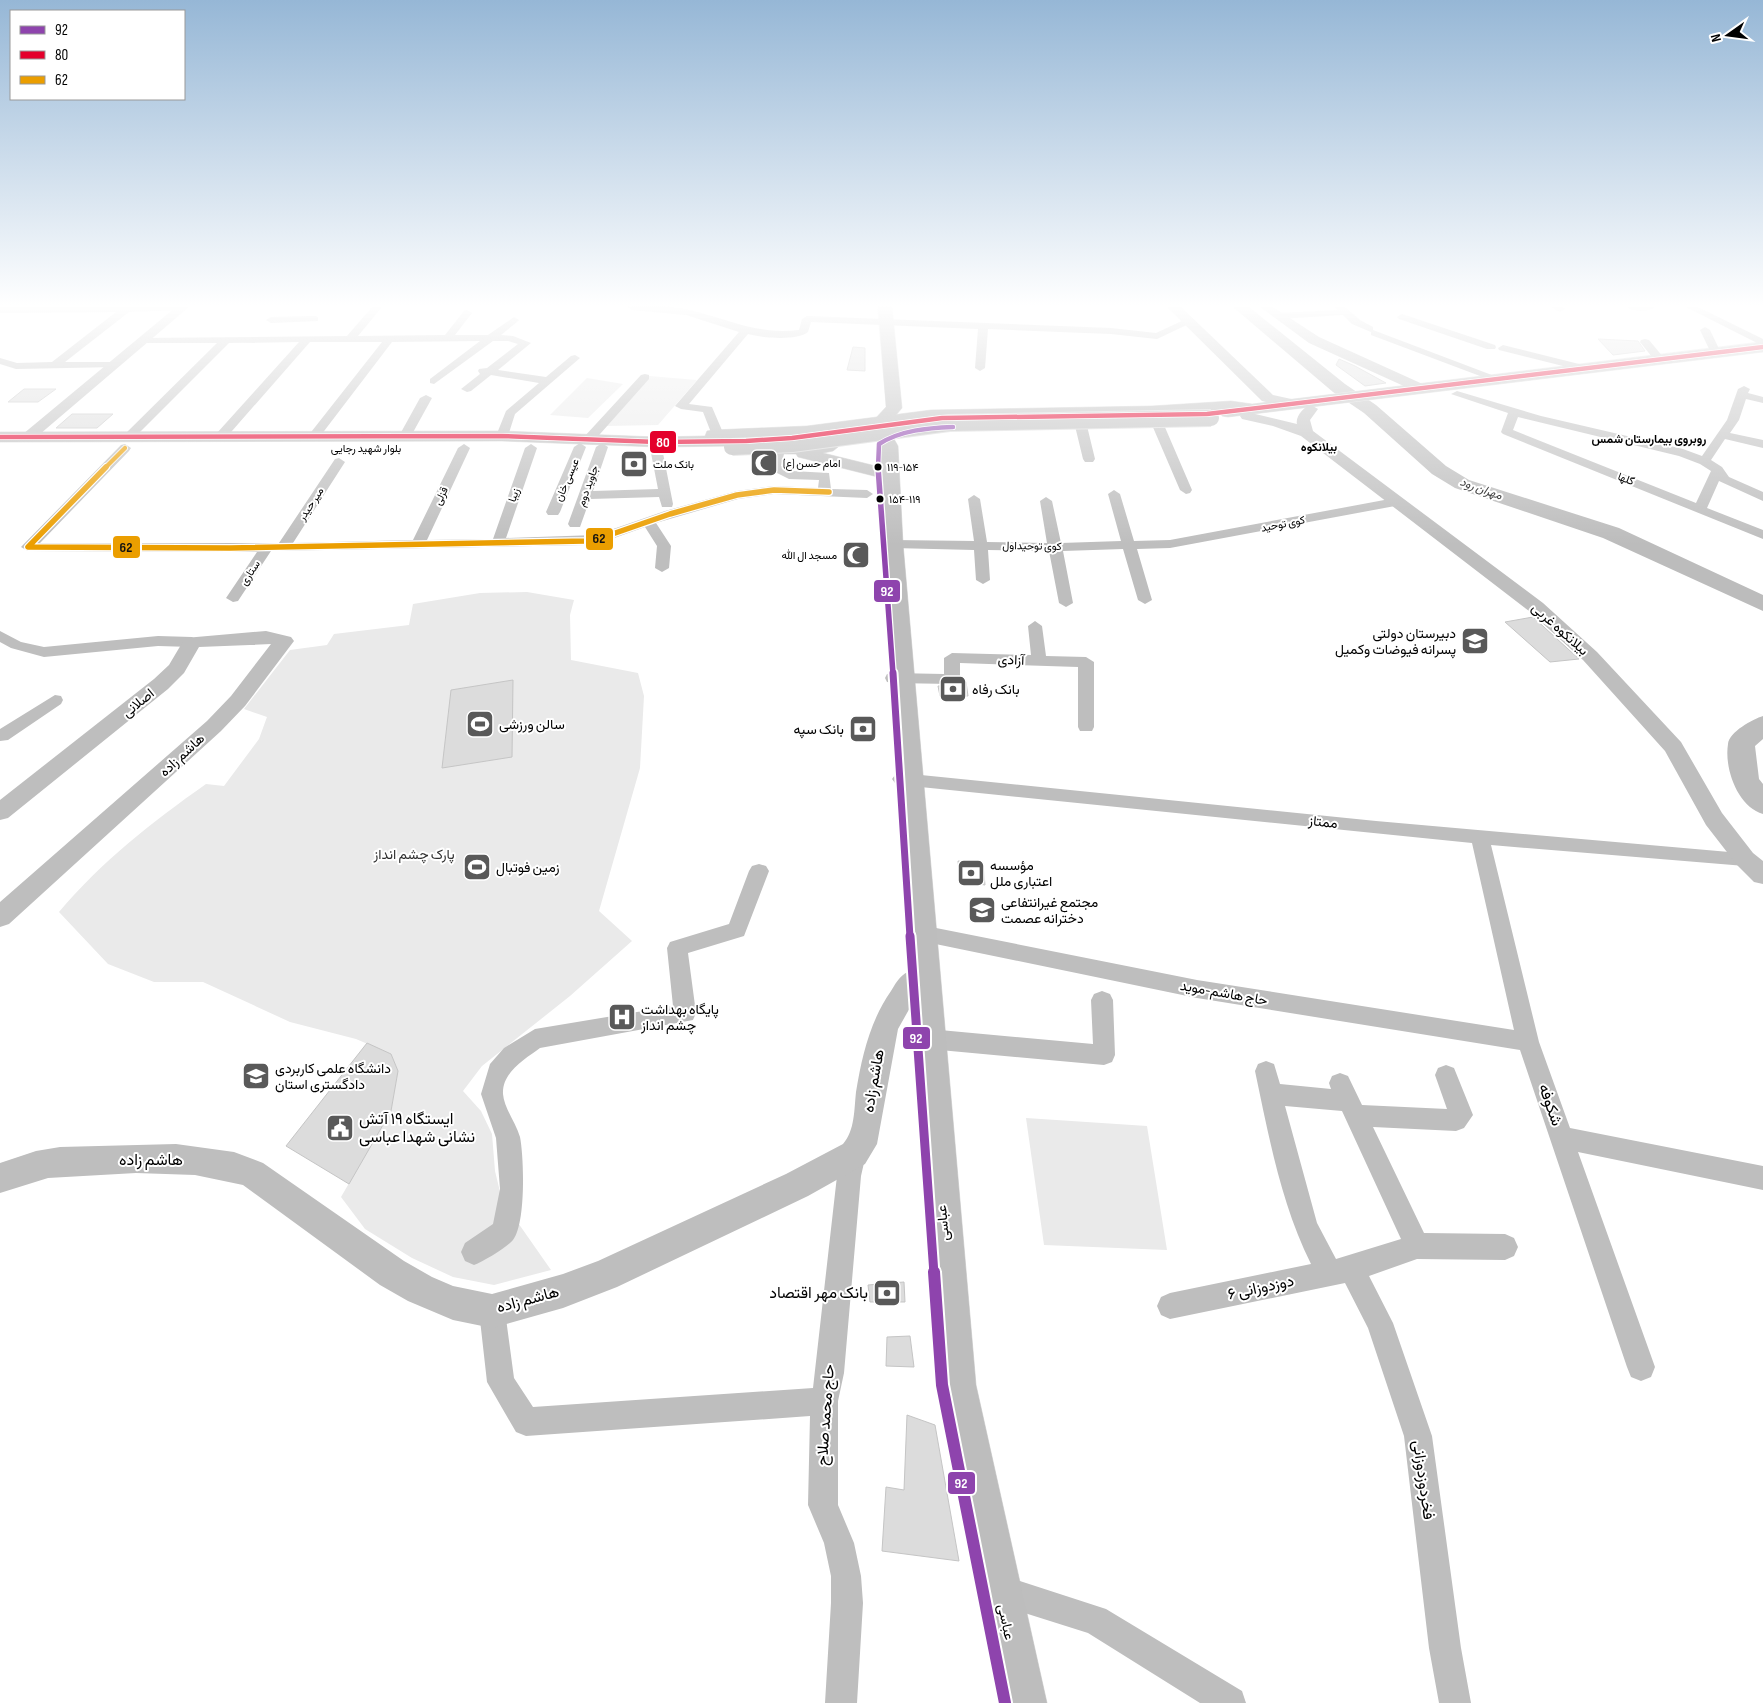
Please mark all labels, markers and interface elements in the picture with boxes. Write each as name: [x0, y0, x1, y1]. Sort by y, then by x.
legend: [10, 10, 185, 100]
north arrow: [1703, 10, 1753, 60]
text: 92: [55, 21, 68, 40]
text: N: [1707, 32, 1725, 44]
text: 80: [55, 46, 68, 65]
text: 62: [55, 71, 68, 90]
line badge: 80: [649, 430, 677, 454]
district label: روبروی بیمارستان شمس: [1592, 432, 1706, 447]
text: 80: [656, 434, 670, 451]
district label: بیلانکوه: [1301, 440, 1337, 455]
street label: بلوار شهید رجایی: [331, 442, 401, 455]
mosque icon: امام حسن (ع): [749, 448, 779, 478]
bank icon: بانک ملت: [619, 449, 649, 479]
street label: عیسی خان: [552, 456, 582, 504]
place label: امام حسن (ع): [783, 457, 841, 471]
place label: بانک ملت: [653, 458, 694, 471]
place label: ۱۱۹-۱۵۴: [887, 461, 919, 474]
marker: ۱۱۹-۱۵۴: [873, 462, 883, 472]
street label: جاوید دوم: [575, 464, 602, 509]
street label: گلها: [1616, 470, 1636, 488]
water label: مهران رود: [1458, 474, 1505, 504]
street label: میر حیدر: [295, 485, 327, 524]
street label: قزلی: [431, 485, 451, 507]
street label: زیبا: [506, 486, 522, 504]
place label: ۱۵۴-۱۱۹: [889, 493, 921, 506]
marker: ۱۵۴-۱۱۹: [875, 494, 885, 504]
street label: کوی توحید: [1260, 513, 1306, 535]
line badge: 62: [585, 527, 614, 551]
text: 62: [593, 530, 605, 547]
line badge: 62: [112, 535, 141, 559]
text: 62: [120, 539, 132, 556]
street label: کوی توحیداول: [1002, 539, 1062, 553]
mosque icon: مسجد ال الله: [841, 540, 871, 570]
place label: مسجد ال الله: [782, 549, 837, 562]
street label: ستاری: [237, 558, 263, 588]
line badge: 92: [873, 579, 901, 603]
text: 92: [881, 583, 893, 600]
street label: بیلانکوه غربی: [1528, 599, 1592, 659]
place label: دبیرستان دولتی پسرانه فیوضات وکمیل: [1335, 625, 1456, 659]
school or university icon: دبیرستان دولتی پسرانه فیوضات وکمیل: [1460, 626, 1490, 656]
street label: آزادی: [997, 651, 1026, 669]
bank icon: بانک رفاه: [938, 674, 968, 704]
place label: بانک رفاه: [972, 681, 1020, 698]
street label: اصلانی: [118, 685, 158, 721]
sports icon: سالن ورزشی: [465, 709, 495, 739]
bank icon: بانک سپه: [848, 714, 878, 744]
place label: سالن ورزشی: [499, 716, 565, 733]
place label: بانک سپه: [793, 721, 844, 739]
street label: هاشم زاده: [156, 730, 208, 780]
street label: ممتاز: [1307, 812, 1338, 832]
park label: پارک چشم انداز: [372, 846, 455, 864]
sports icon: زمین فوتبال: [462, 852, 492, 882]
place label: مؤسسه اعتباری ملل: [990, 857, 1052, 890]
bank icon: مؤسسه اعتباری ملل: [956, 858, 986, 888]
place label: زمین فوتبال: [496, 859, 560, 877]
place label: مجتمع غیرانتفاعی دخترانه عصمت: [1001, 894, 1098, 927]
school or university icon: مجتمع غیرانتفاعی دخترانه عصمت: [967, 895, 997, 925]
street label: حاج هاشم-موید: [1179, 977, 1269, 1011]
place label: پایگاه بهداشت چشم انداز: [640, 1001, 719, 1035]
hospital icon: پایگاه بهداشت چشم انداز: [607, 1002, 637, 1032]
line badge: 92: [902, 1026, 931, 1050]
text: 92: [910, 1030, 922, 1047]
street label: هاشم زاده: [859, 1048, 889, 1114]
place label: دانشگاه علمی کاربردی دادگستری استان: [275, 1060, 391, 1093]
school or university icon: دانشگاه علمی کاربردی دادگستری استان: [241, 1061, 271, 1091]
street label: شکوفه: [1534, 1081, 1566, 1129]
place label: ایستگاه ۱۹ آتش نشانی شهدا عباسی: [359, 1110, 475, 1147]
public building icon: ایستگاه ۱۹ آتش نشانی شهدا عباسی: [325, 1113, 355, 1143]
street label: هاشم زاده: [119, 1151, 183, 1170]
street label: عباسى: [933, 1204, 953, 1242]
street label: دوزدوزانی ۶: [1226, 1272, 1296, 1304]
bank icon: بانک مهر اقتصاد: [872, 1278, 902, 1308]
street label: هاشم زاده: [495, 1283, 561, 1317]
place label: بانک مهر اقتصاد: [769, 1284, 868, 1303]
street label: حاج محمد صلاح: [813, 1363, 840, 1466]
street label: فخردوزدوزانی: [1408, 1439, 1438, 1521]
line badge: 92: [947, 1471, 976, 1495]
text: 92: [955, 1475, 967, 1492]
street label: عباسى: [994, 1603, 1018, 1641]

